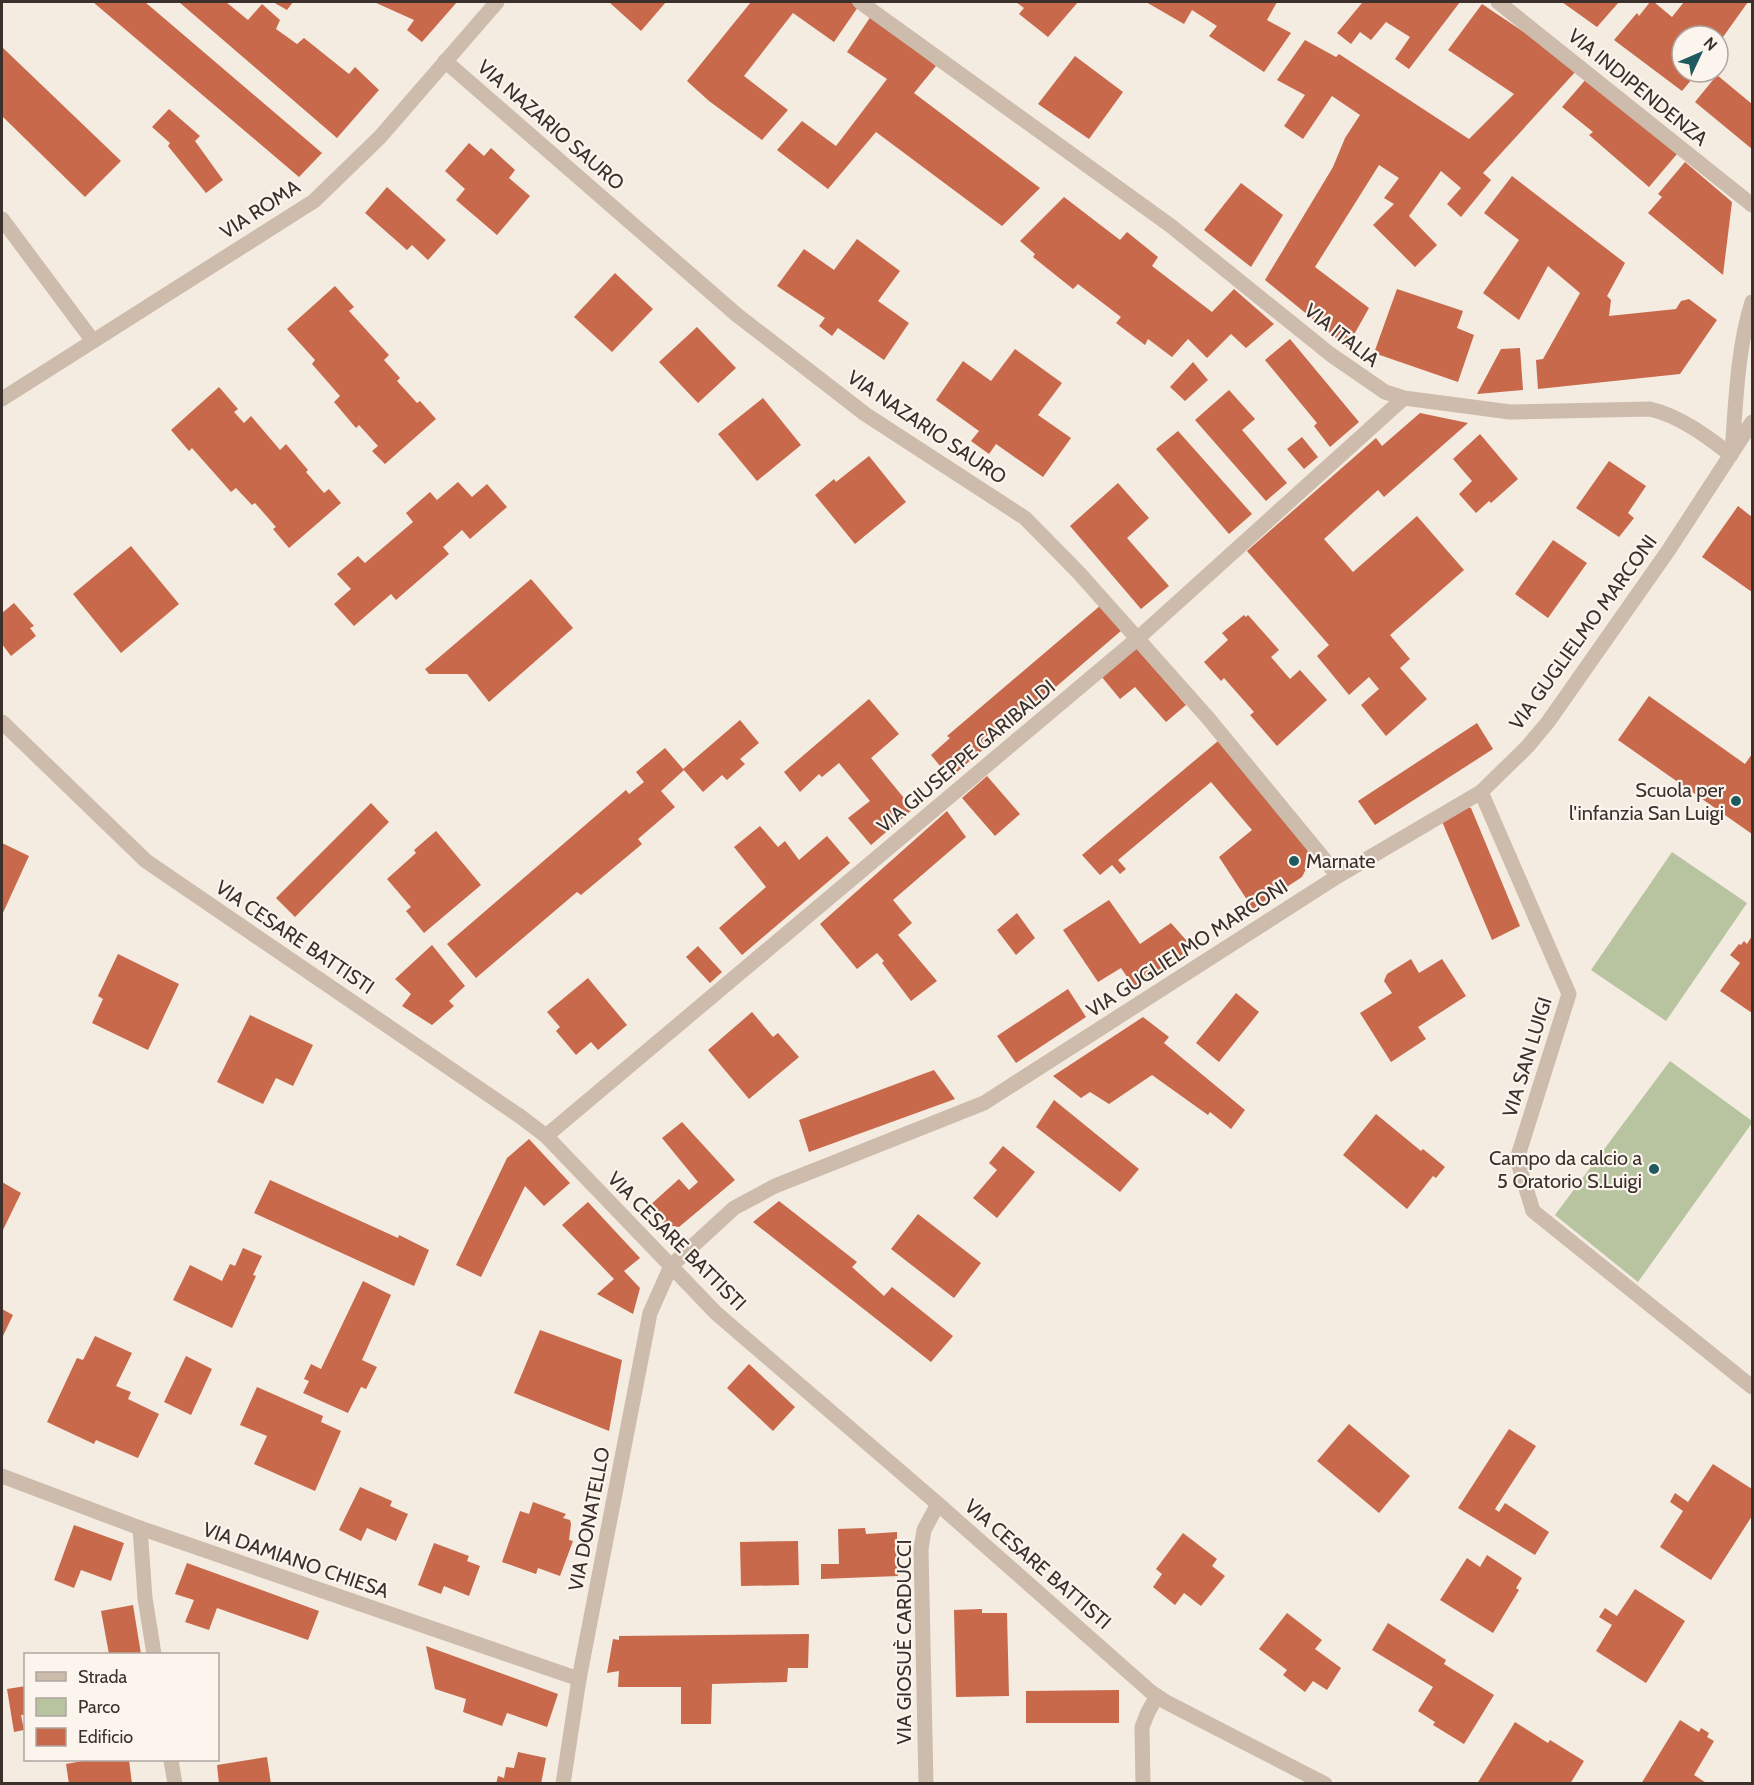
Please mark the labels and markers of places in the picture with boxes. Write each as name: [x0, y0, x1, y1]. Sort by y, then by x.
place label: Scuola per l'infanzia San Luigi: [1569, 778, 1725, 825]
marker: Scuola per l'infanzia San Luigi: [1729, 794, 1743, 808]
place label: Marnate: [1306, 849, 1376, 873]
marker: Marnate: [1287, 854, 1301, 868]
place label: Campo da calcio a 5 Oratorio S.Luigi: [1489, 1146, 1642, 1193]
marker: Campo da calcio a 5 Oratorio S.Luigi: [1647, 1162, 1661, 1176]

